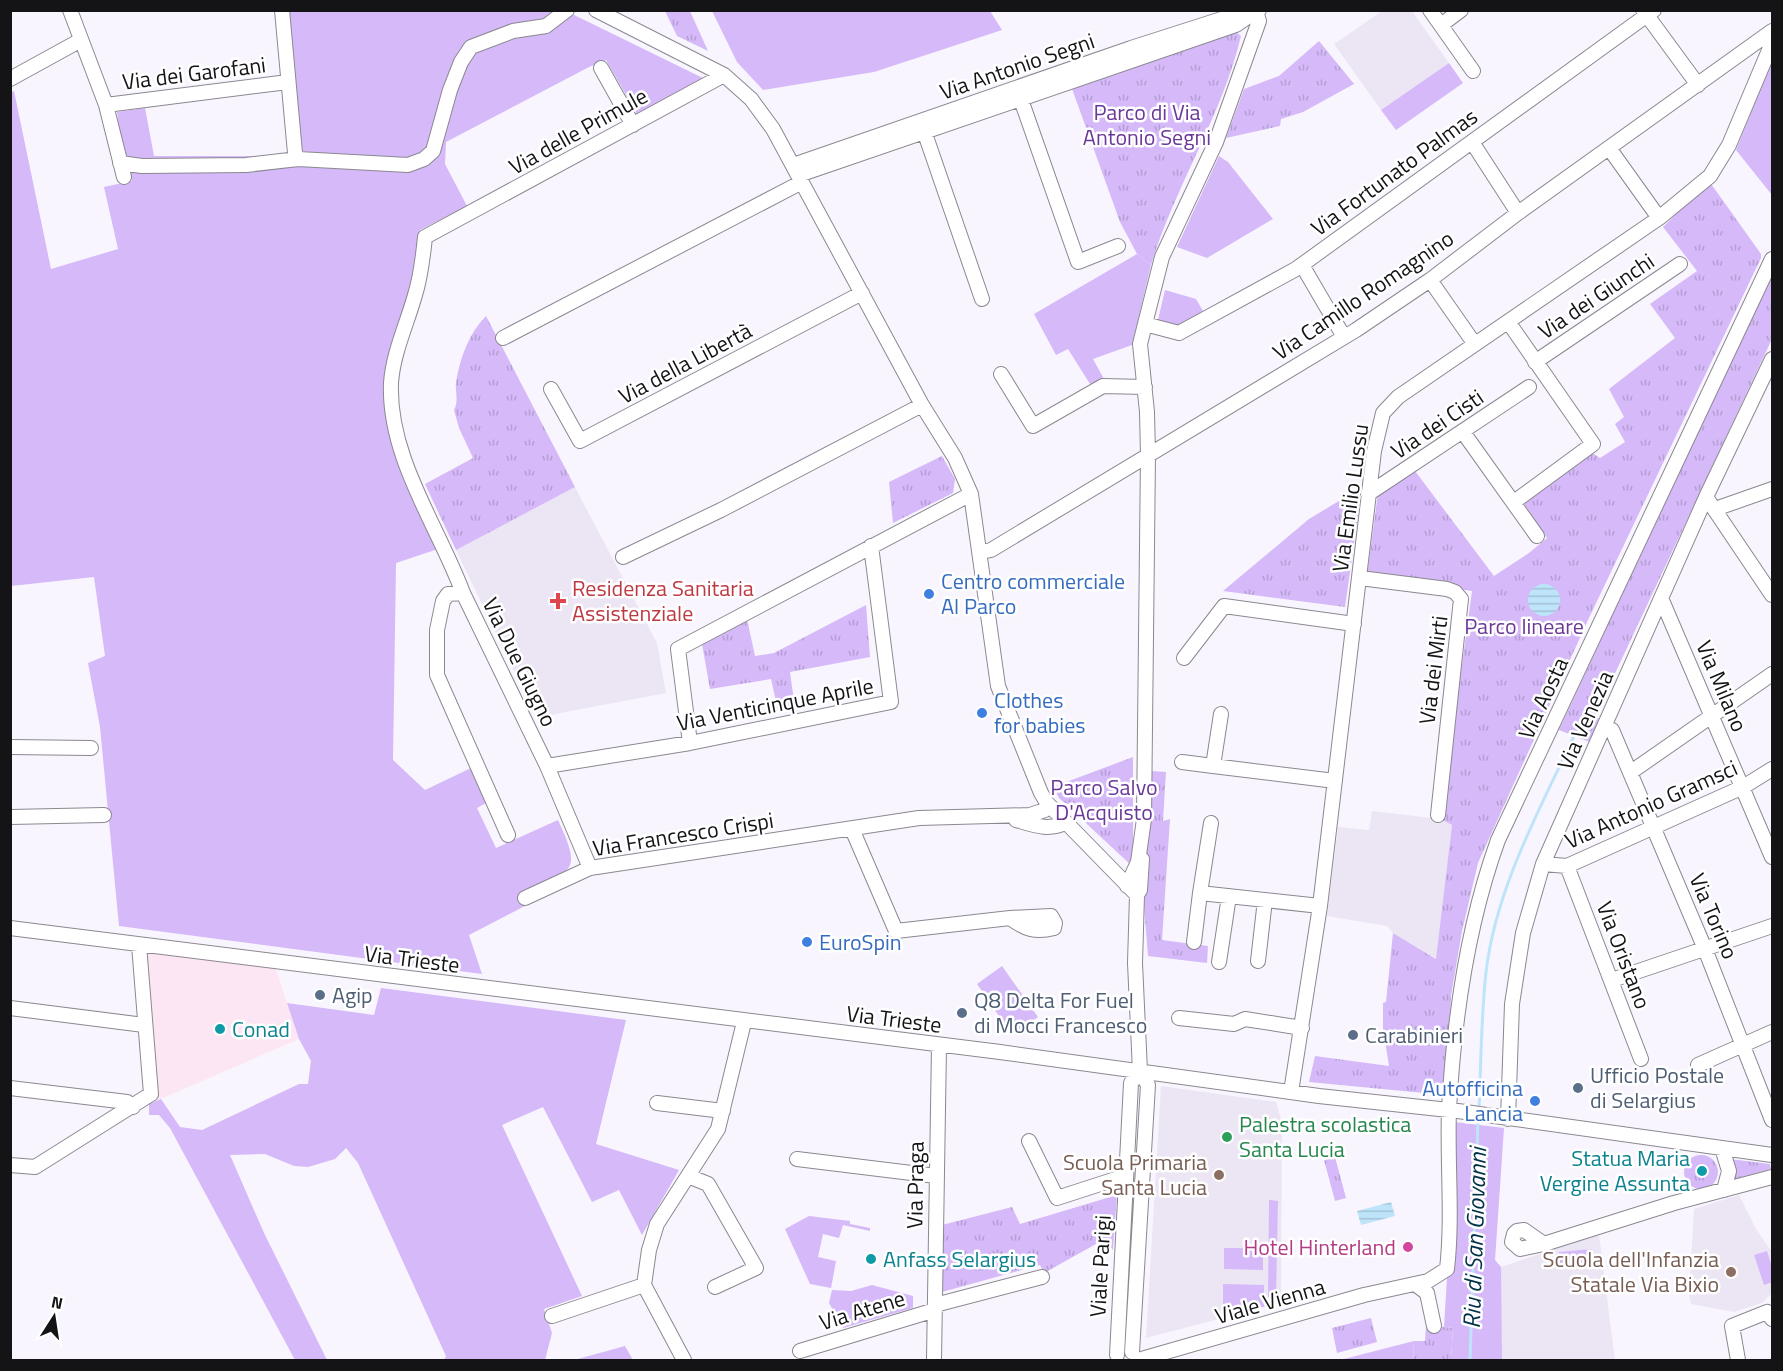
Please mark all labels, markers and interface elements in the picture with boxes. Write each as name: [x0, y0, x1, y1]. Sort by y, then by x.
street label: Via Antonio Segni: [935, 24, 1099, 108]
street label: Via dei Garofani: [120, 47, 268, 99]
street label: Via delle Primule: [502, 79, 654, 183]
park label: Parco di Via Antonio Segni: [1083, 95, 1211, 154]
street label: Via Fortunato Palmas: [1304, 100, 1484, 244]
street label: Via Camillo Romagnino: [1266, 222, 1460, 368]
street label: Via dei Giunchi: [1531, 244, 1661, 348]
street label: Via della Libertà: [612, 314, 758, 412]
street label: Via dei Cisti: [1384, 380, 1490, 468]
street label: Via Emilio Lussu: [1323, 422, 1377, 574]
place label: Centro commerciale Al Parco: [941, 564, 1125, 623]
place label: Residenza Sanitaria Assistenziale: [572, 571, 754, 630]
marker: Centro commerciale Al Parco: [922, 587, 936, 601]
street label: Via Due Giugno: [474, 592, 566, 732]
marker: Residenza Sanitaria Assistenziale: [549, 592, 567, 610]
park label: Parco lineare: [1464, 609, 1584, 643]
street label: Via dei Mirti: [1409, 614, 1457, 726]
street label: Via Milano: [1688, 635, 1756, 737]
street label: Via Aosta: [1509, 651, 1577, 745]
street label: Via Venezia: [1548, 665, 1622, 775]
street label: Via Venticinque Aprile: [674, 668, 876, 740]
place label: Clothes for babies: [994, 683, 1085, 742]
marker: Clothes for babies: [975, 706, 989, 720]
street label: Via Antonio Gramsci: [1559, 751, 1743, 857]
park label: Parco Salvo D'Acquisto: [1050, 770, 1158, 829]
street label: Via Francesco Crispi: [590, 803, 776, 865]
street label: Via Torino: [1681, 868, 1747, 964]
street label: Via Oristano: [1588, 896, 1660, 1014]
place label: EuroSpin: [819, 925, 902, 959]
marker: EuroSpin: [800, 935, 814, 949]
street label: Via Trieste: [362, 936, 462, 982]
place label: Agip: [332, 978, 373, 1012]
place label: Q8 Delta For Fuel di Mocci Francesco: [974, 983, 1147, 1042]
marker: Agip: [313, 988, 327, 1002]
street label: Via Trieste: [844, 996, 944, 1042]
marker: Q8 Delta For Fuel di Mocci Francesco: [955, 1006, 969, 1020]
place label: Conad: [232, 1012, 290, 1046]
place label: Carabinieri: [1365, 1018, 1463, 1052]
marker: Conad: [213, 1022, 227, 1036]
marker: Carabinieri: [1346, 1028, 1360, 1042]
place label: Ufficio Postale di Selargius: [1590, 1058, 1724, 1117]
place label: Autofficina Lancia: [1422, 1071, 1523, 1130]
marker: Ufficio Postale di Selargius: [1571, 1081, 1585, 1095]
marker: Autofficina Lancia: [1528, 1094, 1542, 1108]
place label: Palestra scolastica Santa Lucia: [1239, 1107, 1411, 1166]
marker: Palestra scolastica Santa Lucia: [1220, 1130, 1234, 1144]
street label: Via Praga: [897, 1141, 933, 1229]
place label: Statua Maria Vergine Assunta: [1540, 1141, 1690, 1200]
water label: Riu di San Giovanni: [1453, 1144, 1495, 1329]
place label: Scuola Primaria Santa Lucia: [1063, 1145, 1207, 1204]
marker: Statua Maria Vergine Assunta: [1695, 1164, 1709, 1178]
marker: Scuola Primaria Santa Lucia: [1212, 1168, 1226, 1182]
street label: Viale Parigi: [1080, 1214, 1120, 1318]
place label: Hotel Hinterland: [1244, 1230, 1396, 1264]
marker: Hotel Hinterland: [1401, 1240, 1415, 1254]
place label: Anfass Selargius: [883, 1242, 1036, 1276]
place label: Scuola dell'Infanzia Statale Via Bixio: [1543, 1242, 1719, 1301]
marker: Anfass Selargius: [864, 1252, 878, 1266]
marker: Scuola dell'Infanzia Statale Via Bixio: [1724, 1265, 1738, 1279]
street label: Viale Vienna: [1211, 1269, 1329, 1333]
street label: Via Atene: [815, 1281, 909, 1339]
north arrow: [24, 1287, 84, 1347]
text: N: [49, 1289, 65, 1315]

